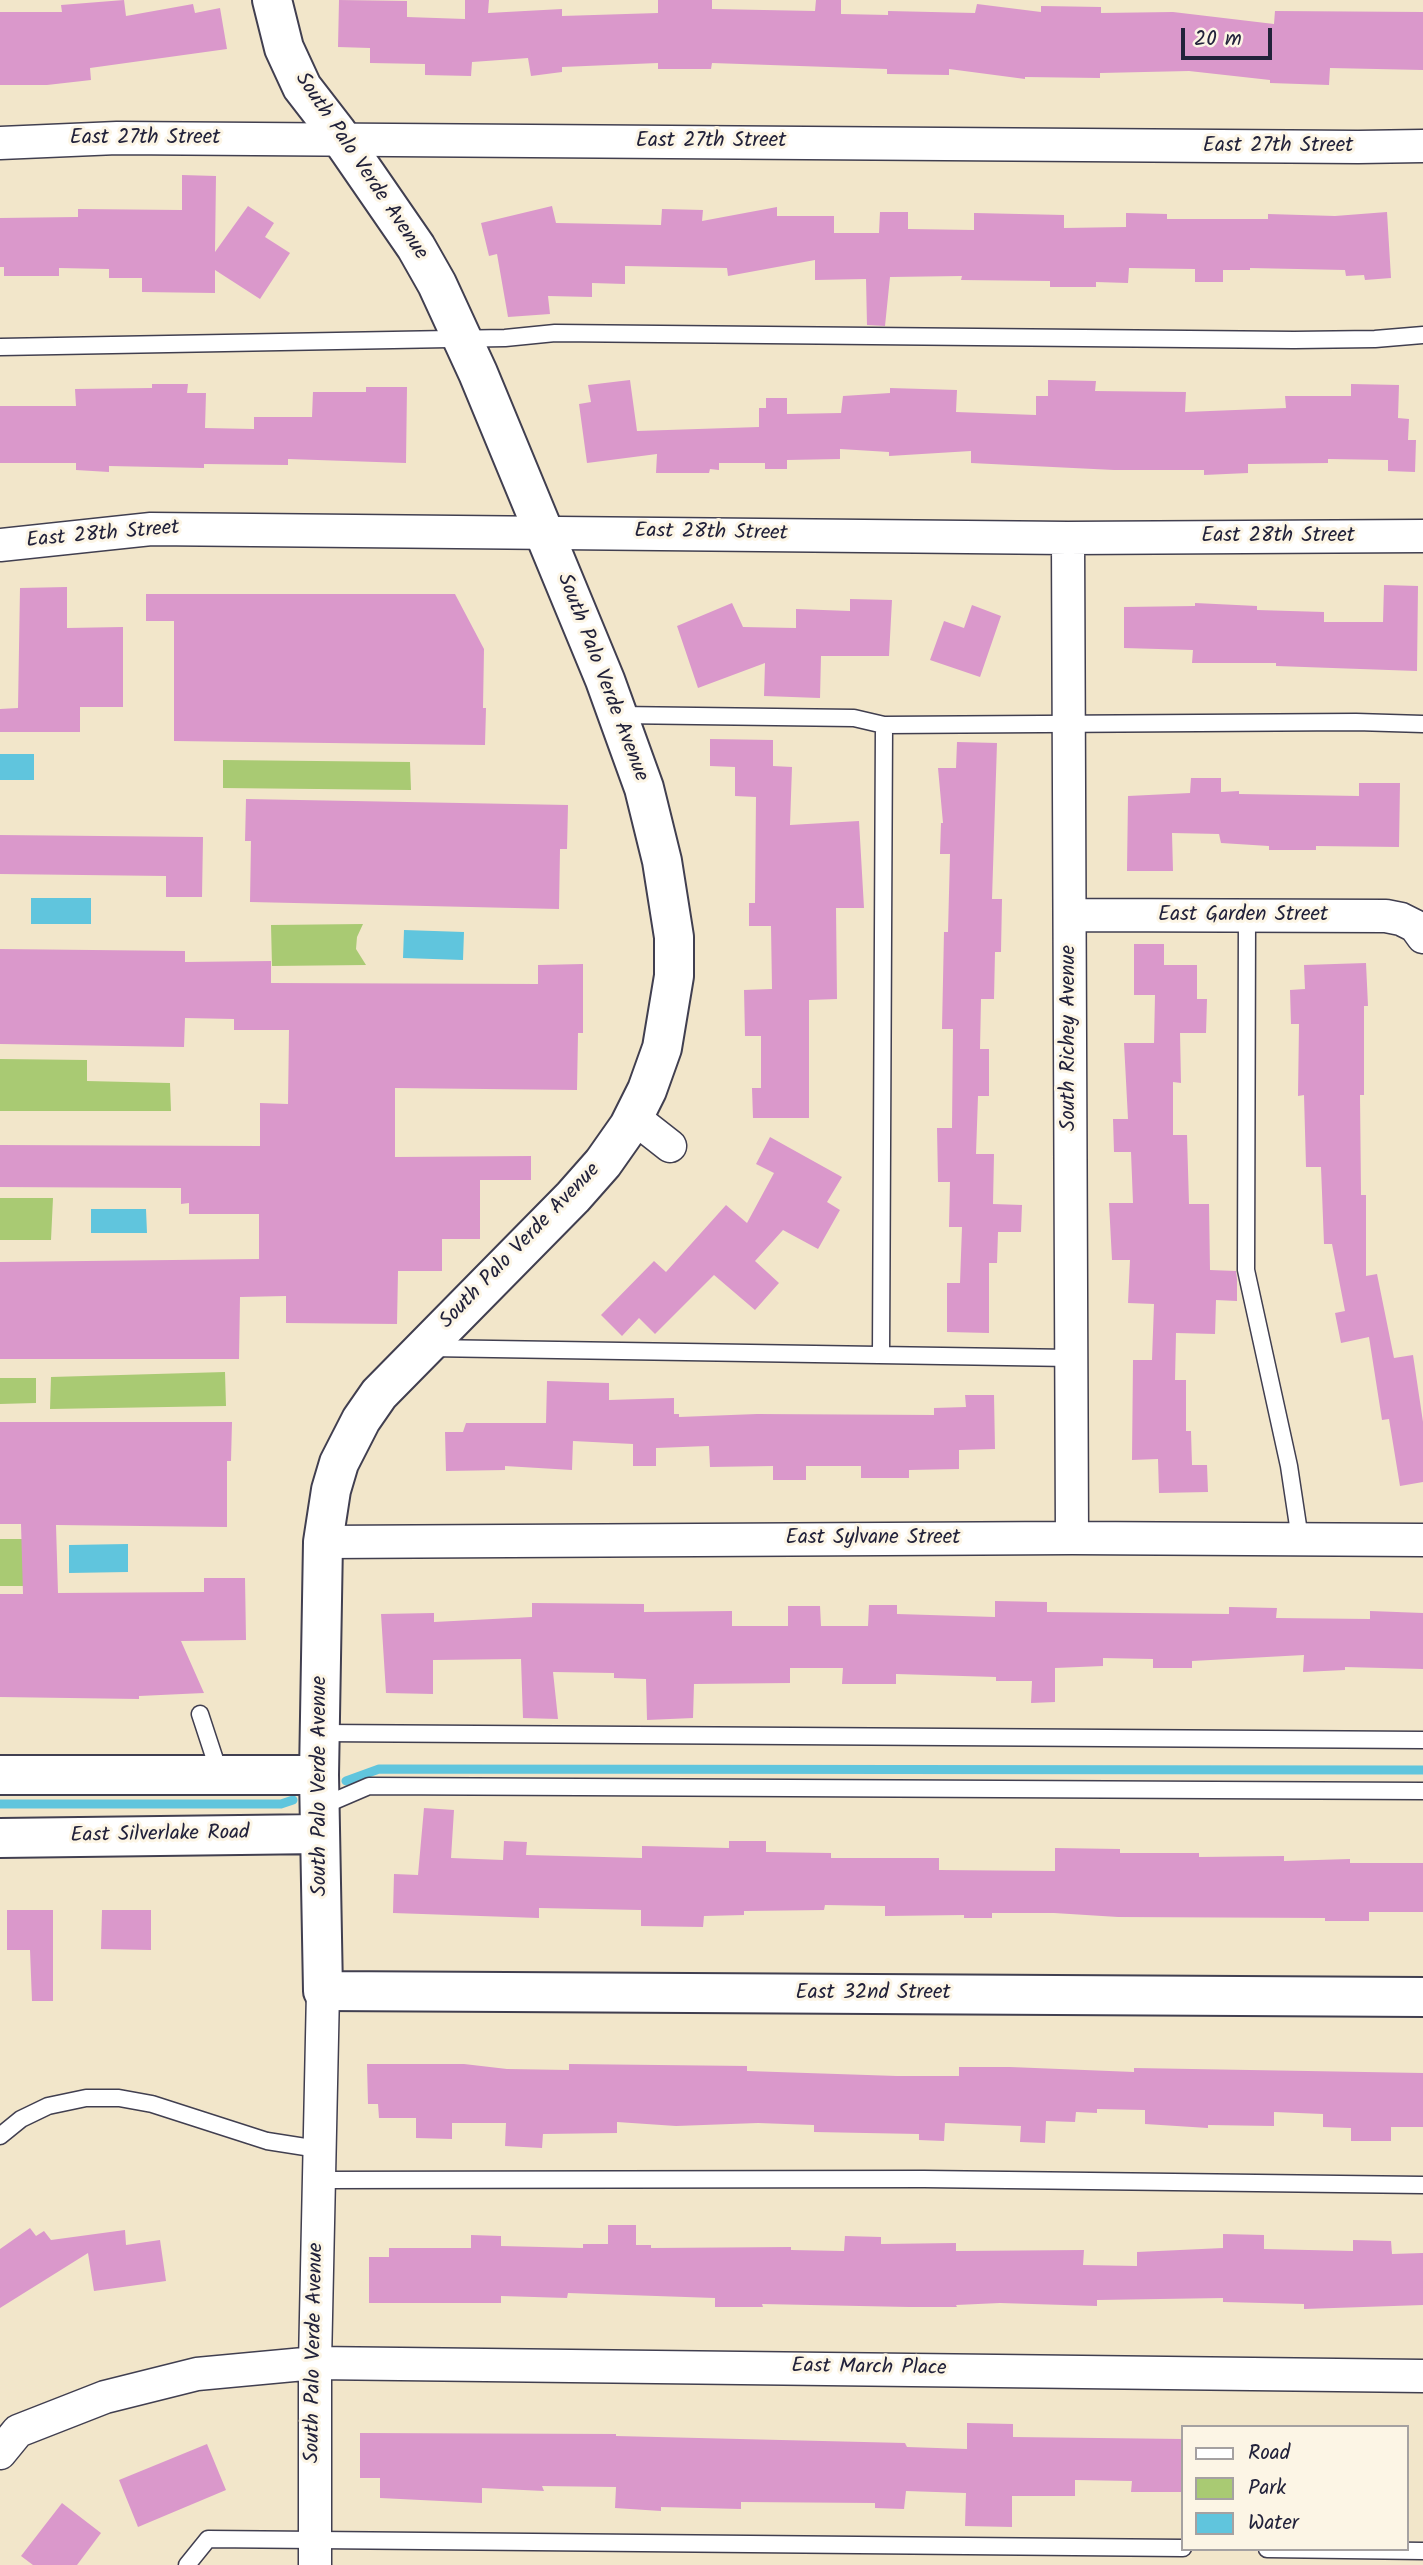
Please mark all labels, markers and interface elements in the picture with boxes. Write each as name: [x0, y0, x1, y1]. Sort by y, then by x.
scale bar: [1185, 14, 1276, 58]
text: 20 m: [1194, 23, 1242, 56]
street label: South Palo Verde Avenue: [288, 68, 432, 266]
street label: East 27th Street: [70, 126, 220, 152]
street label: East 27th Street: [636, 129, 786, 155]
street label: East 27th Street: [1203, 134, 1353, 160]
street label: East 28th Street: [25, 517, 181, 555]
street label: East 28th Street: [634, 520, 788, 548]
street label: East 28th Street: [1201, 524, 1355, 550]
street label: South Palo Verde Avenue: [550, 570, 652, 786]
street label: East Garden Street: [1158, 903, 1328, 929]
street label: South Richey Avenue: [1057, 945, 1083, 1131]
street label: South Palo Verde Avenue: [435, 1159, 607, 1335]
street label: East Sylvane Street: [786, 1526, 960, 1552]
street label: South Palo Verde Avenue: [308, 1676, 334, 1896]
street label: East Silverlake Road: [70, 1822, 250, 1850]
street label: East 32nd Street: [795, 1981, 951, 2007]
street label: South Palo Verde Avenue: [301, 2242, 331, 2464]
street label: East March Place: [791, 2355, 947, 2383]
legend: [1182, 2425, 1409, 2551]
text: Road: [1248, 2437, 1290, 2470]
text: Park: [1248, 2472, 1286, 2505]
text: Water: [1248, 2507, 1299, 2540]

